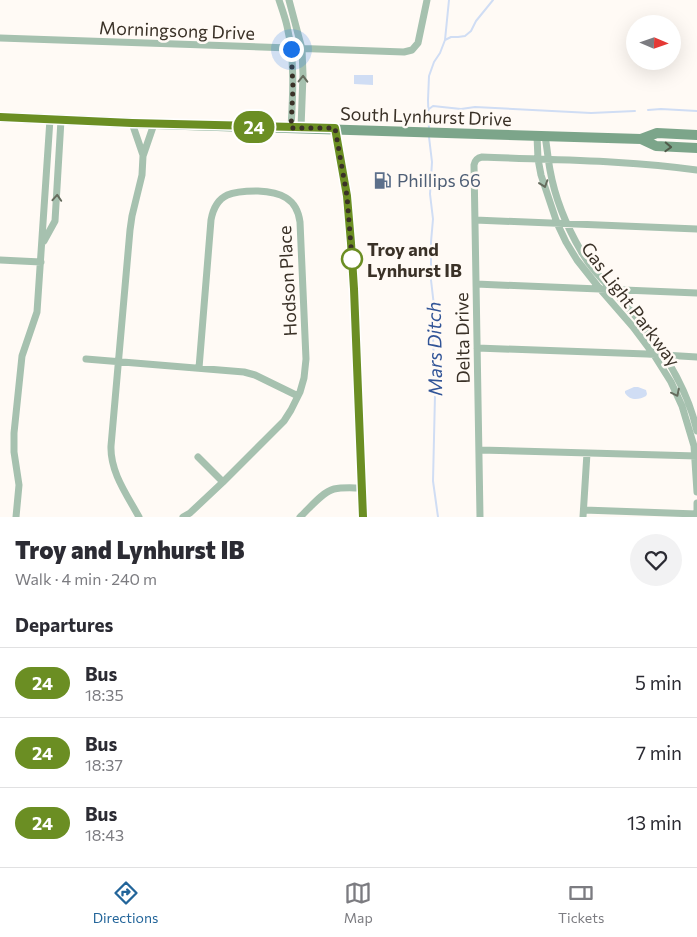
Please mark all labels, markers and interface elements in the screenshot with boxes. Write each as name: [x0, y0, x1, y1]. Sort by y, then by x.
north arrow: [626, 15, 681, 70]
map controls: [626, 15, 681, 70]
street label: Morningsong Drive: [99, 16, 255, 44]
your location: [279, 37, 304, 62]
one-way arrow: [298, 75, 308, 82]
street label: South Lynhurst Drive: [340, 102, 512, 130]
line badge: 24: [232, 111, 276, 143]
text: 24: [243, 116, 265, 138]
one-way arrow: [665, 141, 673, 152]
place label: Phillips 66: [397, 169, 481, 191]
fuel station icon: Phillips 66: [373, 170, 393, 190]
one-way arrow: [538, 179, 548, 188]
one-way arrow: [51, 193, 62, 201]
street label: Hodson Place: [273, 225, 301, 337]
street label: Gas Light Parkway: [577, 237, 685, 371]
place label: Troy and Lynhurst IB: [367, 238, 462, 281]
marker: Troy and Lynhurst IB: [341, 248, 363, 270]
street label: Delta Drive: [450, 292, 474, 384]
water label: Mars Ditch: [422, 302, 446, 396]
one-way arrow: [670, 388, 680, 397]
button: heart: [630, 534, 682, 586]
text: Troy and Lynhurst IB: [15, 535, 245, 564]
text: Walk · 4 min · 240 m: [15, 569, 157, 588]
text: Departures: [15, 613, 113, 636]
text: Bus: [85, 662, 117, 685]
text: 5 min: [635, 671, 682, 694]
text: 24: [32, 672, 53, 694]
text: 18:35: [85, 685, 124, 704]
text: Bus: [85, 732, 117, 755]
text: 7 min: [636, 741, 682, 764]
text: 24: [32, 742, 53, 764]
text: 18:37: [85, 755, 123, 774]
text: Bus: [85, 802, 117, 825]
text: 13 min: [627, 811, 682, 834]
text: 24: [32, 812, 53, 834]
text: 18:43: [85, 825, 124, 844]
tab: Directions: [93, 879, 158, 926]
tab: Map: [344, 879, 373, 926]
tab: Tickets: [558, 879, 604, 926]

